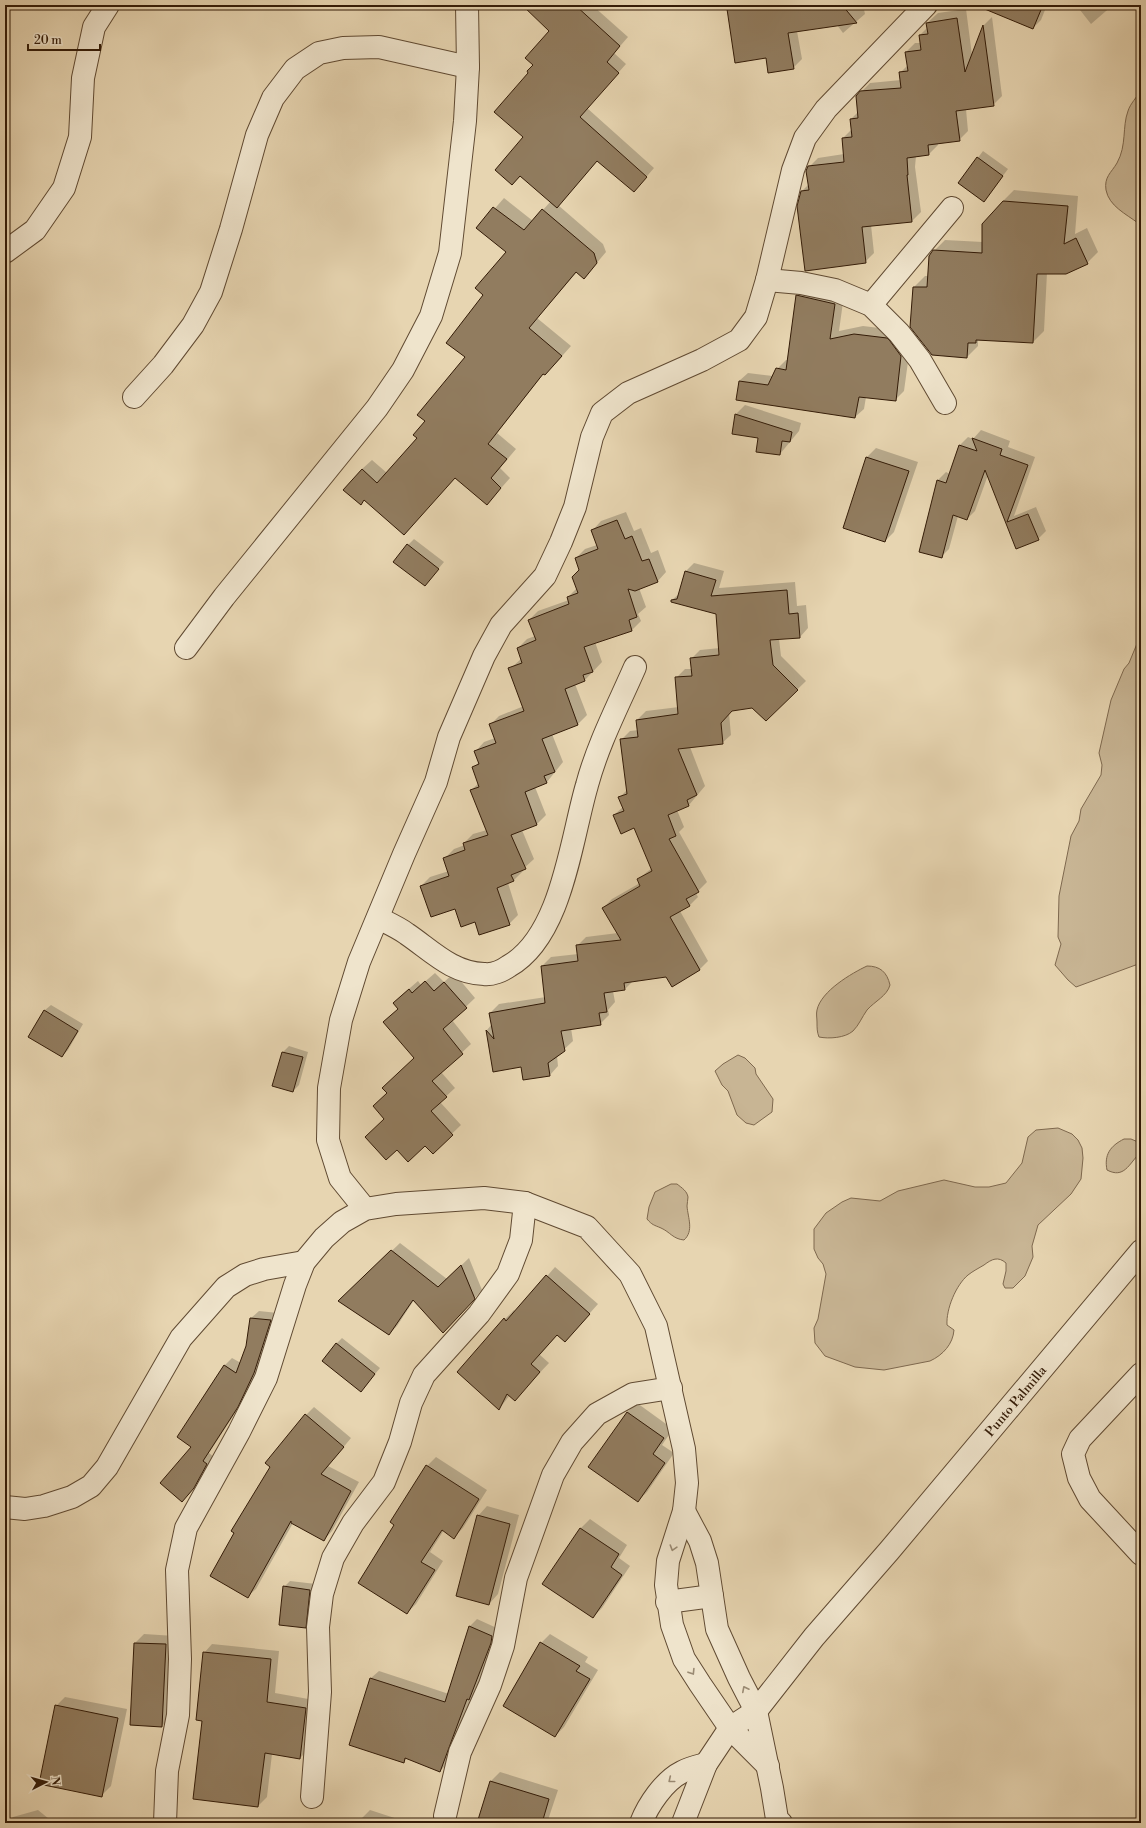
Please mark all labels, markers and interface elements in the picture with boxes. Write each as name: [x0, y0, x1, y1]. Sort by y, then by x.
scale bar: [28, 26, 100, 52]
text: 20 m: [34, 33, 62, 48]
street label: Punto Palmilla: [982, 1363, 1050, 1440]
one-way arrow: [669, 1544, 678, 1551]
one-way arrow: [688, 1668, 695, 1675]
one-way arrow: [742, 1686, 749, 1694]
north arrow: [26, 1762, 66, 1802]
one-way arrow: [669, 1775, 676, 1782]
text: N: [48, 1776, 62, 1786]

